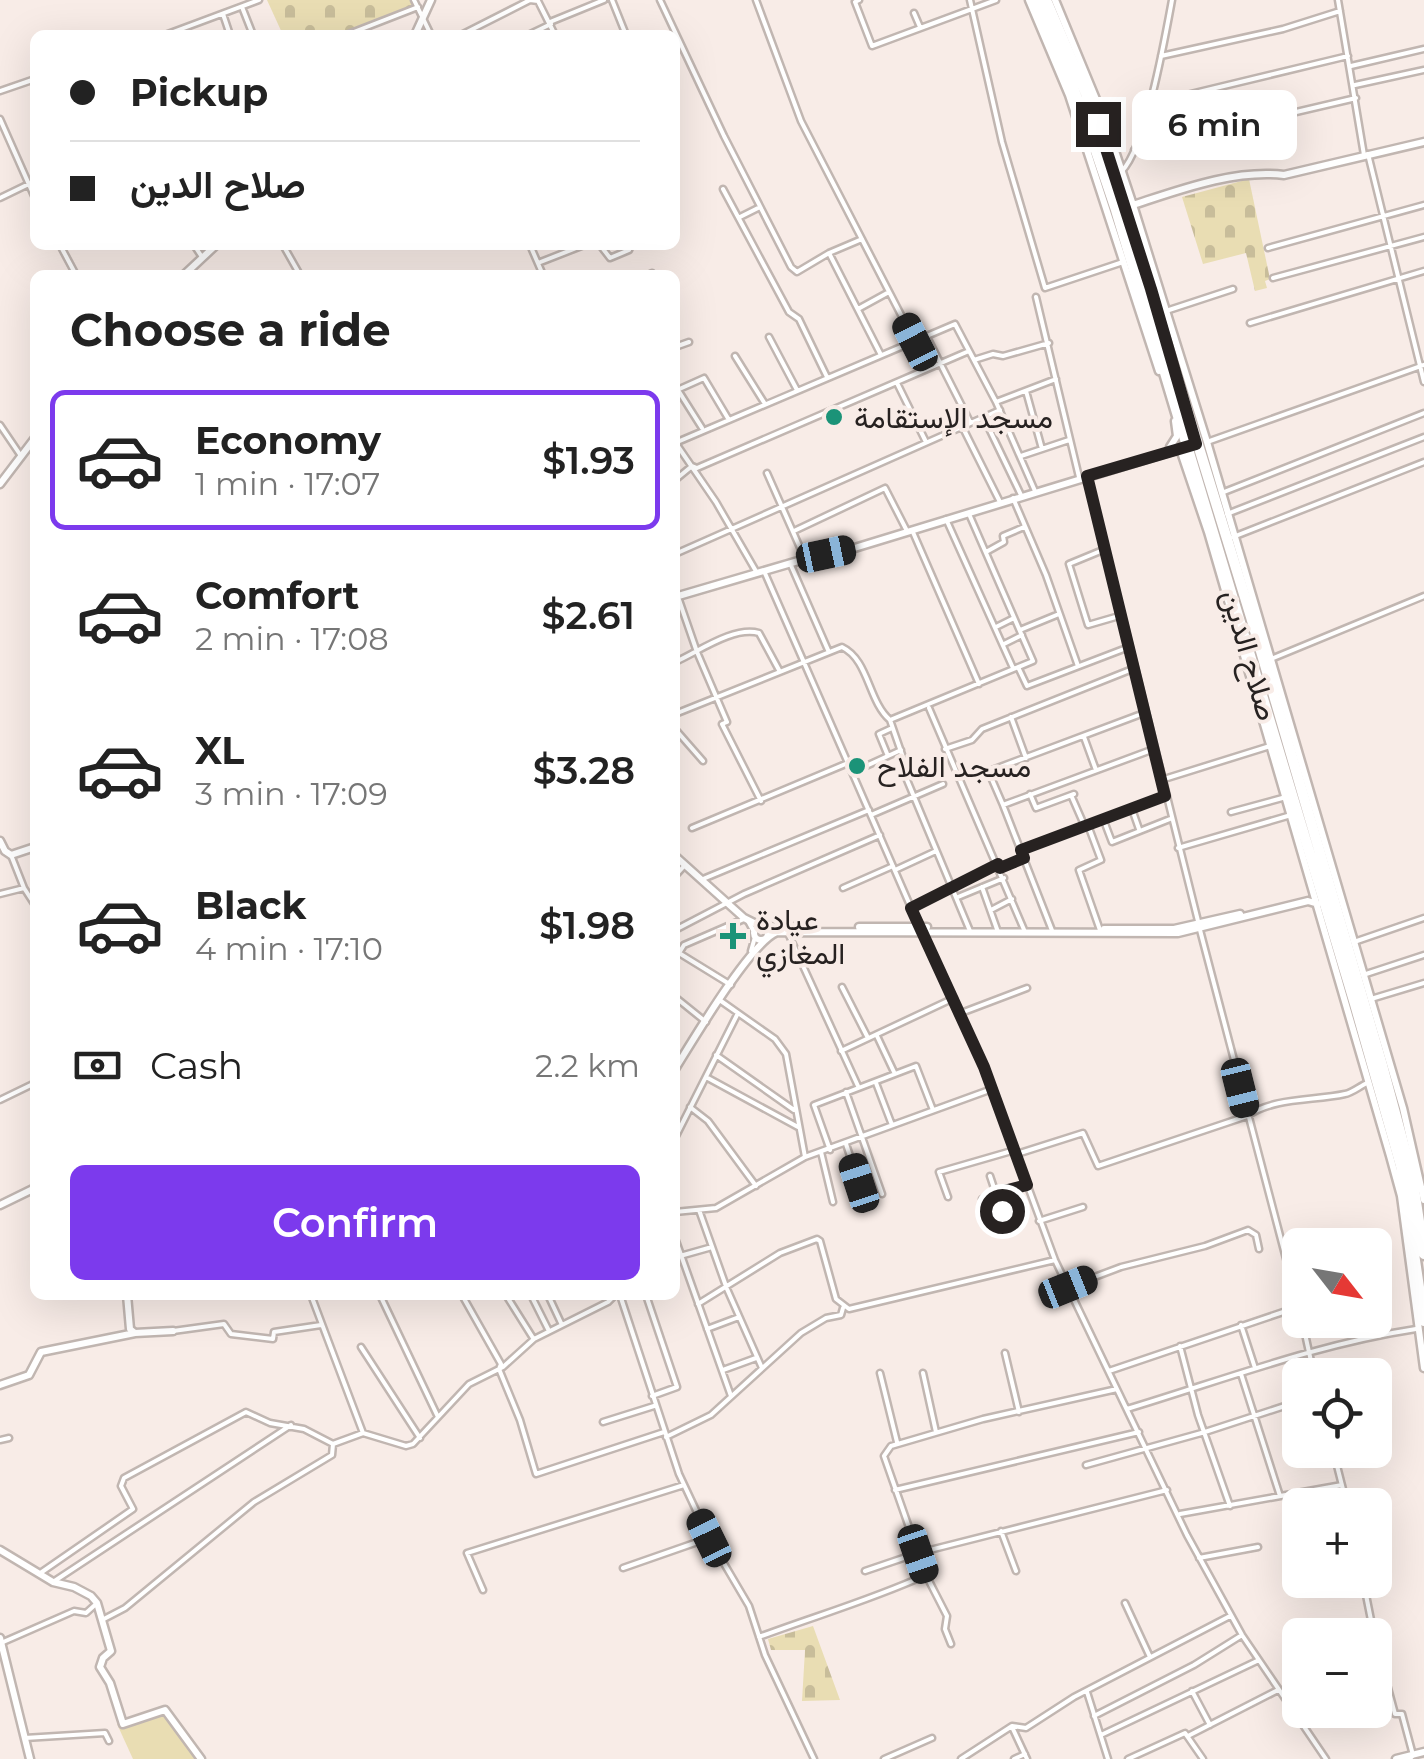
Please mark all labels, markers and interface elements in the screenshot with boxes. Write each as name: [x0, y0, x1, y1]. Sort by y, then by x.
text: Pickup: [130, 69, 268, 116]
callout: 6 min: [1133, 89, 1298, 159]
route end: [1076, 102, 1121, 147]
text: 6 min: [1168, 105, 1261, 144]
text: صلاح الدين: [130, 161, 306, 208]
text: Choose a ride: [70, 302, 391, 357]
car: [888, 308, 942, 376]
place label: مسجد الإستقامة: [854, 399, 1053, 437]
marker: مسجد الإستقامة: [823, 406, 845, 428]
icon: car: [75, 415, 165, 505]
text: Economy: [195, 417, 381, 464]
text: $1.93: [542, 437, 635, 484]
text: 1 min · 17:07: [195, 464, 380, 503]
car: [794, 533, 858, 575]
icon: car: [75, 570, 165, 660]
text: Comfort: [195, 572, 359, 619]
street label: صلاح الدين: [1212, 585, 1286, 725]
text: $2.61: [541, 592, 635, 639]
text: 2 min · 17:08: [195, 619, 389, 658]
icon: car: [75, 725, 165, 815]
text: XL: [195, 727, 244, 774]
text: $3.28: [533, 747, 635, 794]
place label: مسجد الفلاح: [877, 748, 1031, 787]
marker: مسجد الفلاح: [846, 755, 868, 777]
text: 3 min · 17:09: [195, 774, 388, 813]
icon: car: [75, 880, 165, 970]
text: Black: [195, 882, 306, 929]
place label: عيادة المغازي: [756, 901, 845, 978]
text: $1.98: [539, 902, 635, 949]
marker: عيادة المغازي: [720, 923, 746, 949]
text: 4 min · 17:10: [195, 929, 383, 968]
icon: cash: [70, 1038, 125, 1093]
text: Cash: [150, 1042, 243, 1089]
text: 2.2 km: [535, 1046, 640, 1085]
car: [1218, 1055, 1262, 1121]
car: [835, 1150, 883, 1216]
button: Confirm: [70, 1165, 640, 1280]
route start: [980, 1189, 1025, 1234]
north arrow: [1282, 1228, 1392, 1338]
map controls: [1282, 1228, 1392, 1728]
car: [1035, 1262, 1101, 1312]
button: locate: [1282, 1358, 1392, 1468]
button: +: [1282, 1488, 1392, 1598]
car: [682, 1504, 736, 1572]
car: [894, 1521, 942, 1587]
button: −: [1282, 1618, 1392, 1728]

